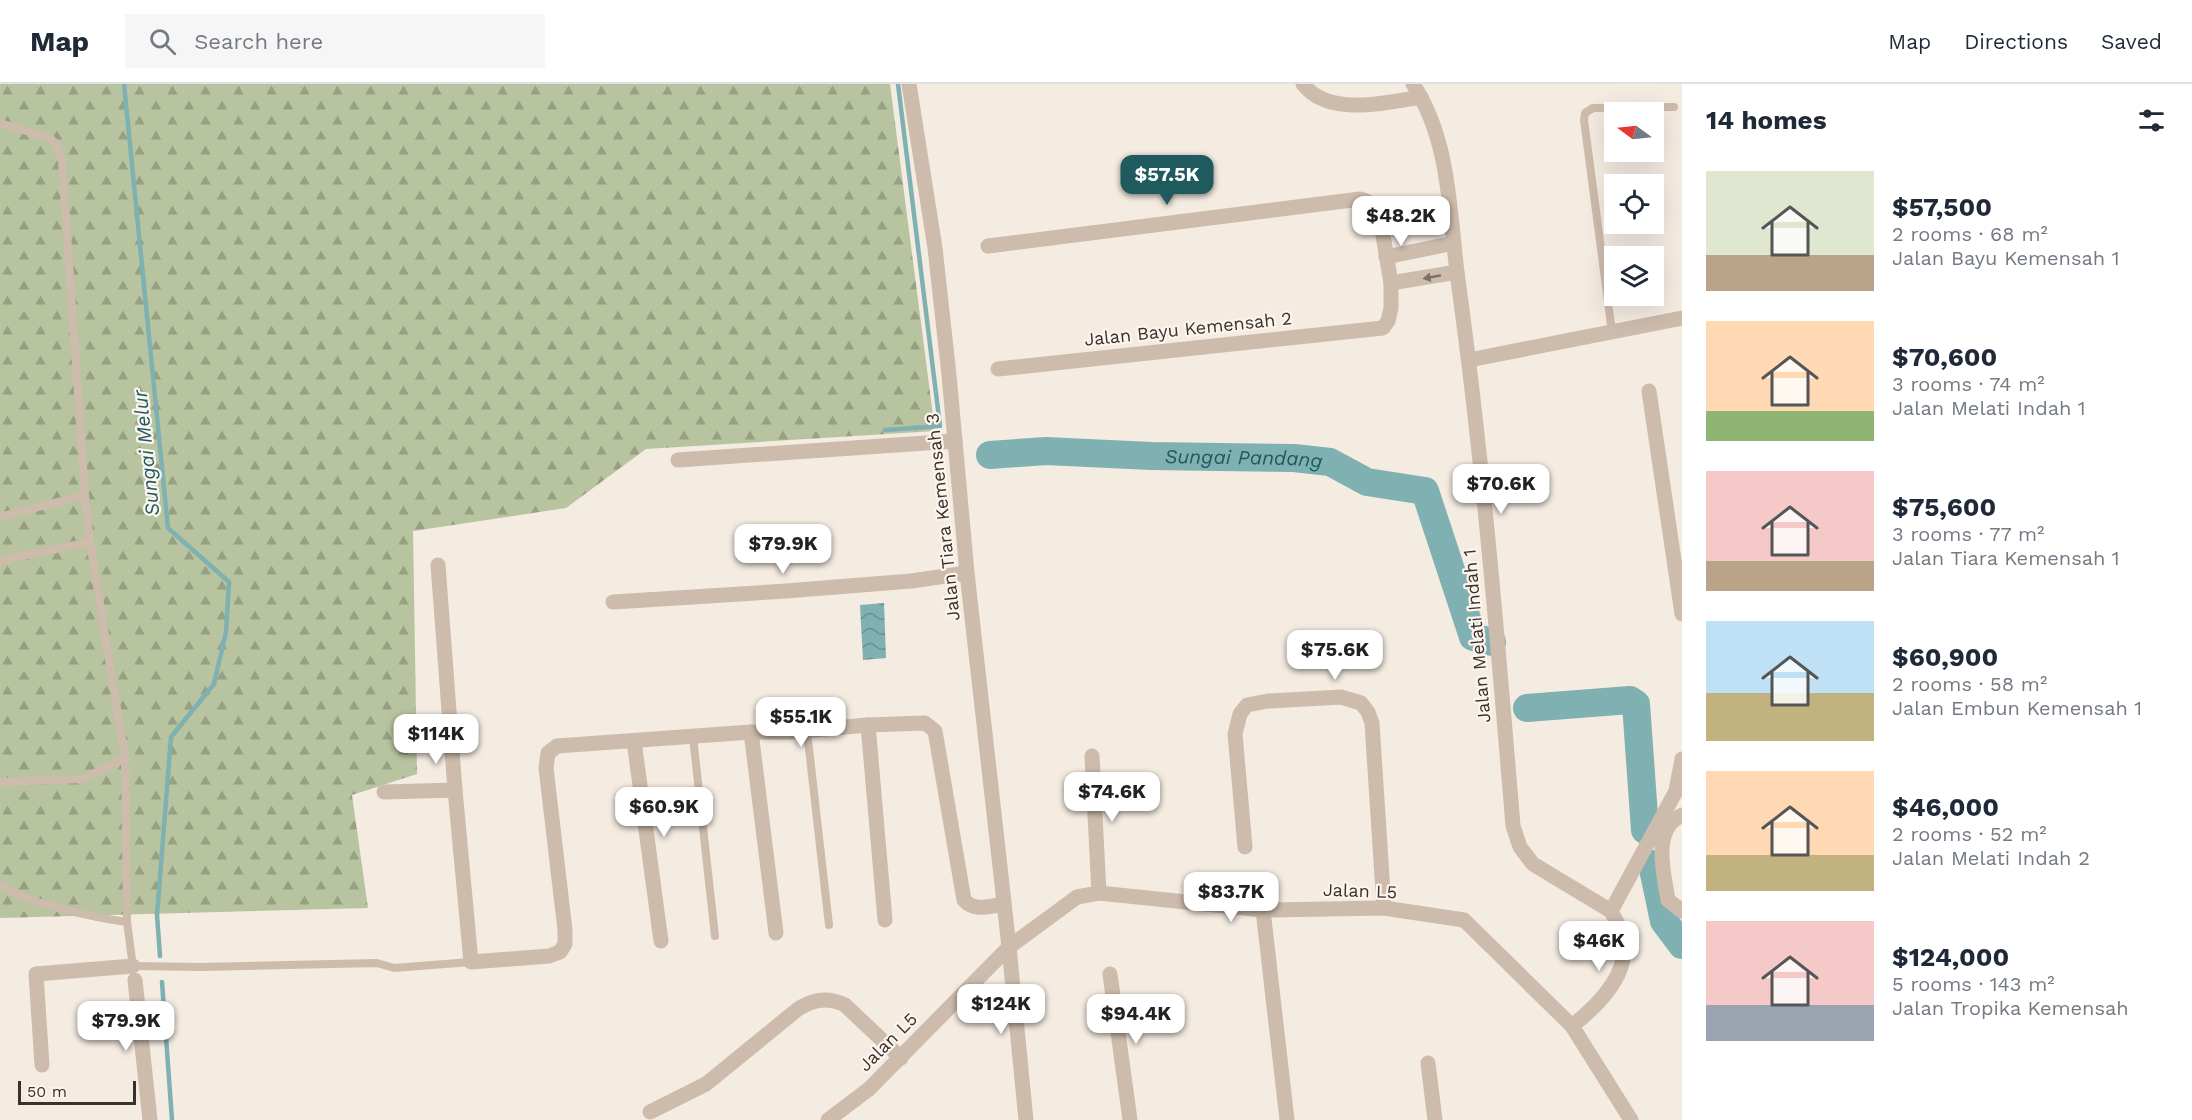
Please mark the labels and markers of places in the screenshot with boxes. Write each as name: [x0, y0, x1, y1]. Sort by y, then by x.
pin: $57.5K: [1118, 155, 1216, 206]
pin: $48.2K: [1352, 196, 1450, 247]
pin: $70.6K: [1452, 464, 1550, 515]
pin: $79.9K: [734, 524, 832, 575]
pin: $75.6K: [1286, 630, 1384, 681]
pin: $55.1K: [752, 697, 850, 748]
pin: $114K: [394, 714, 478, 765]
pin: $74.6K: [1063, 772, 1161, 823]
pin: $60.9K: [615, 787, 713, 838]
pin: $83.7K: [1182, 872, 1280, 923]
pin: $46K: [1563, 921, 1635, 972]
pin: $124K: [959, 984, 1043, 1035]
pin: $94.4K: [1087, 994, 1185, 1045]
pin: $79.9K: [77, 1001, 175, 1052]

